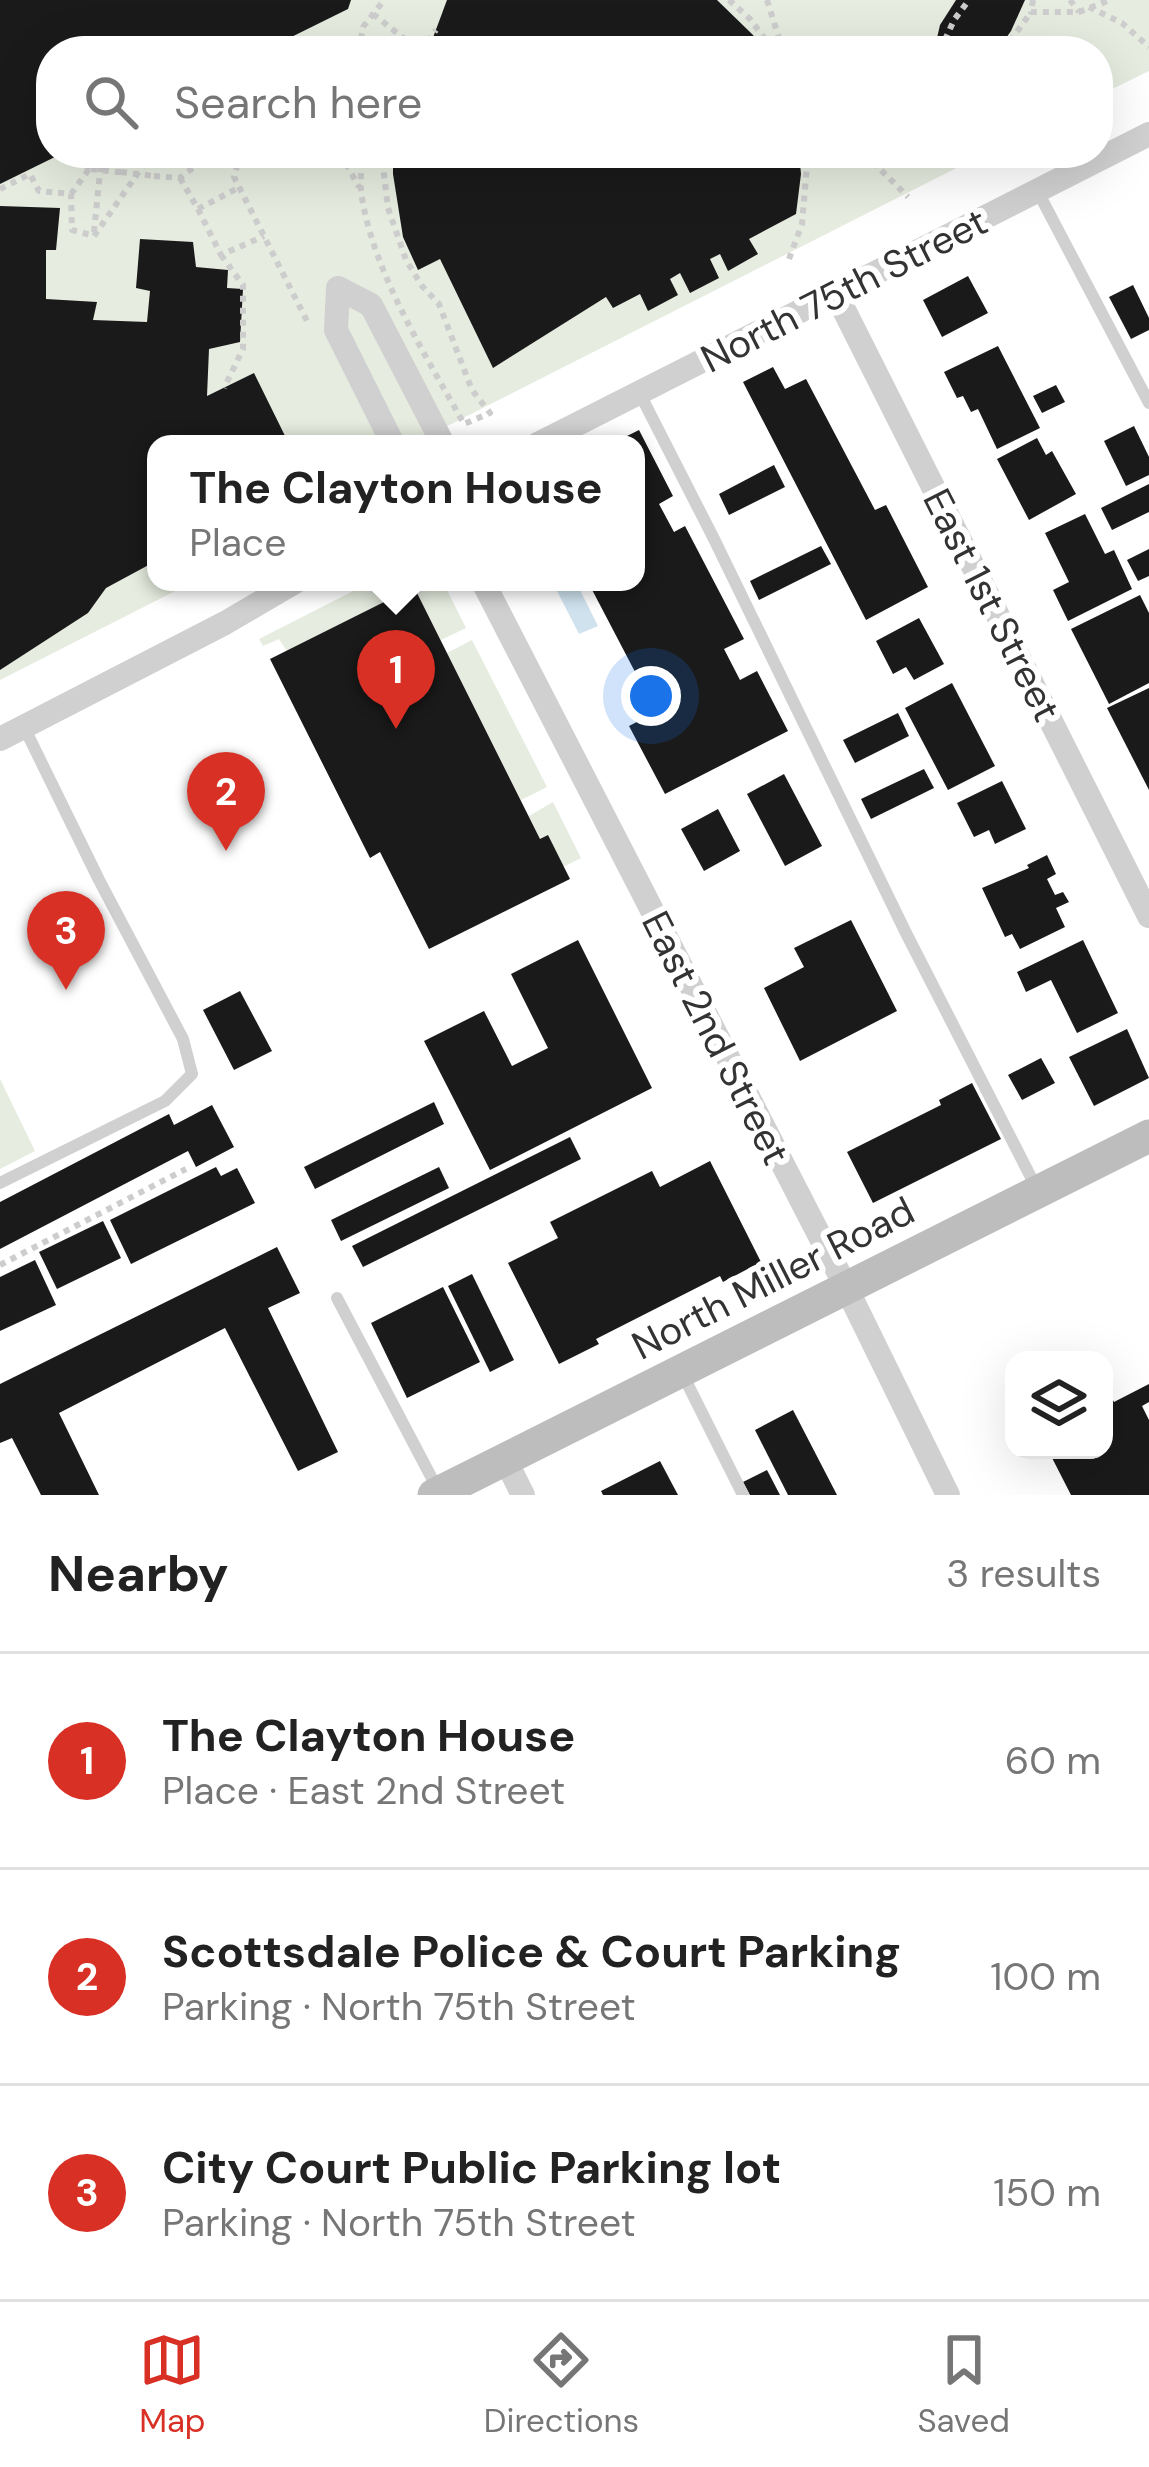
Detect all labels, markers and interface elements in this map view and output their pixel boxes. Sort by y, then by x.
search box [36,36,1113,168]
icon: search [78,69,144,135]
text: Search here [174,73,422,132]
street label: North 75th Street [692,196,996,384]
popup [147,435,645,591]
text: The Clayton House [189,458,603,517]
street label: East 1st Street [911,480,1073,730]
text: Place [189,517,286,568]
pin: 1 [357,630,435,729]
your location [621,666,681,726]
pin: 2 [187,752,265,851]
pin: 3 [27,891,105,990]
street label: East 2nd Street [630,903,802,1173]
street label: North Miller Road [623,1185,923,1371]
map controls [1005,1351,1113,1459]
button: layers [1005,1351,1113,1459]
text: Nearby [48,1540,229,1607]
text: 3 results [946,1548,1101,1599]
text: The Clayton House [162,1706,575,1765]
text: 1 [80,1735,94,1786]
text: 60 m [1005,1735,1101,1786]
text: Place · East 2nd Street [162,1765,565,1816]
text: Scottsdale Police & Court Parking [162,1922,901,1981]
text: 2 [76,1951,98,2002]
text: 100 m [990,1951,1101,2002]
text: Parking · North 75th Street [162,1981,636,2032]
text: City Court Public Parking lot [162,2138,781,2197]
text: 3 [75,2167,99,2218]
text: 150 m [993,2167,1101,2218]
text: Parking · North 75th Street [162,2197,636,2248]
tab: Map [139,2327,206,2442]
tab: Directions [484,2327,639,2442]
tab: Saved [917,2327,1010,2442]

